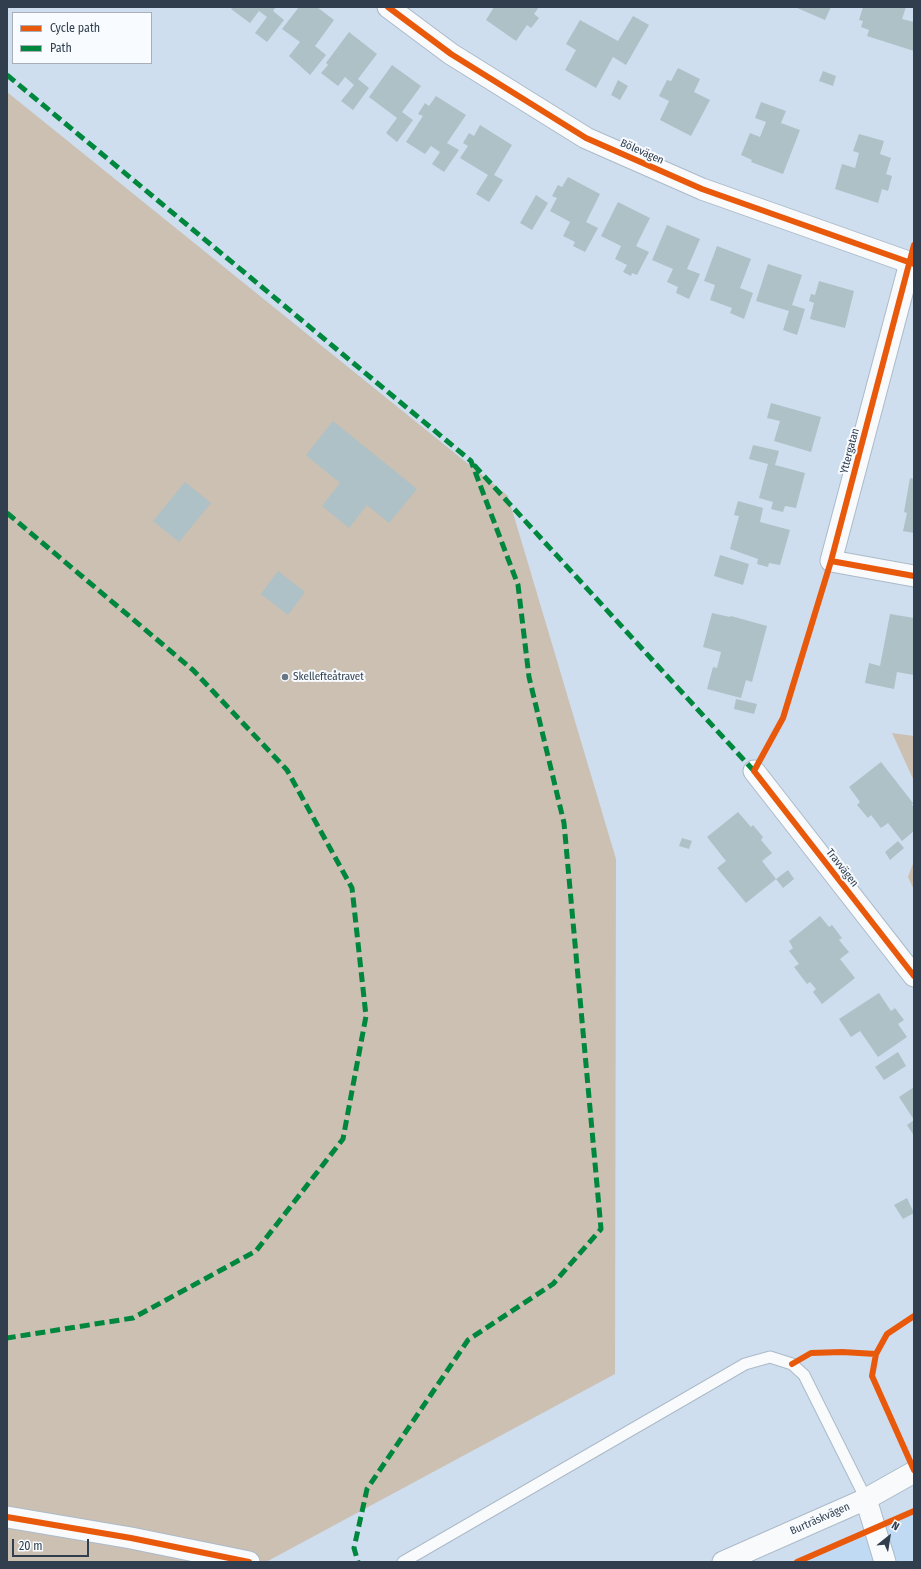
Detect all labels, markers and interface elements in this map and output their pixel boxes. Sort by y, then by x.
legend [12,12,152,64]
text: Cycle path [50,21,100,35]
text: Path [50,41,72,55]
street label: Bölevägen [618,137,666,167]
street label: Yttergatan [838,427,862,475]
place label: Skellefteåtravet [293,670,364,684]
marker: Skellefteåtravet [280,672,290,682]
street label: Travvägen [823,846,861,890]
street label: Burträskvägen [788,1500,852,1538]
north arrow [869,1517,909,1557]
text: N [889,1519,901,1533]
scale bar [14,1531,91,1557]
text: 20 m [19,1539,43,1553]

